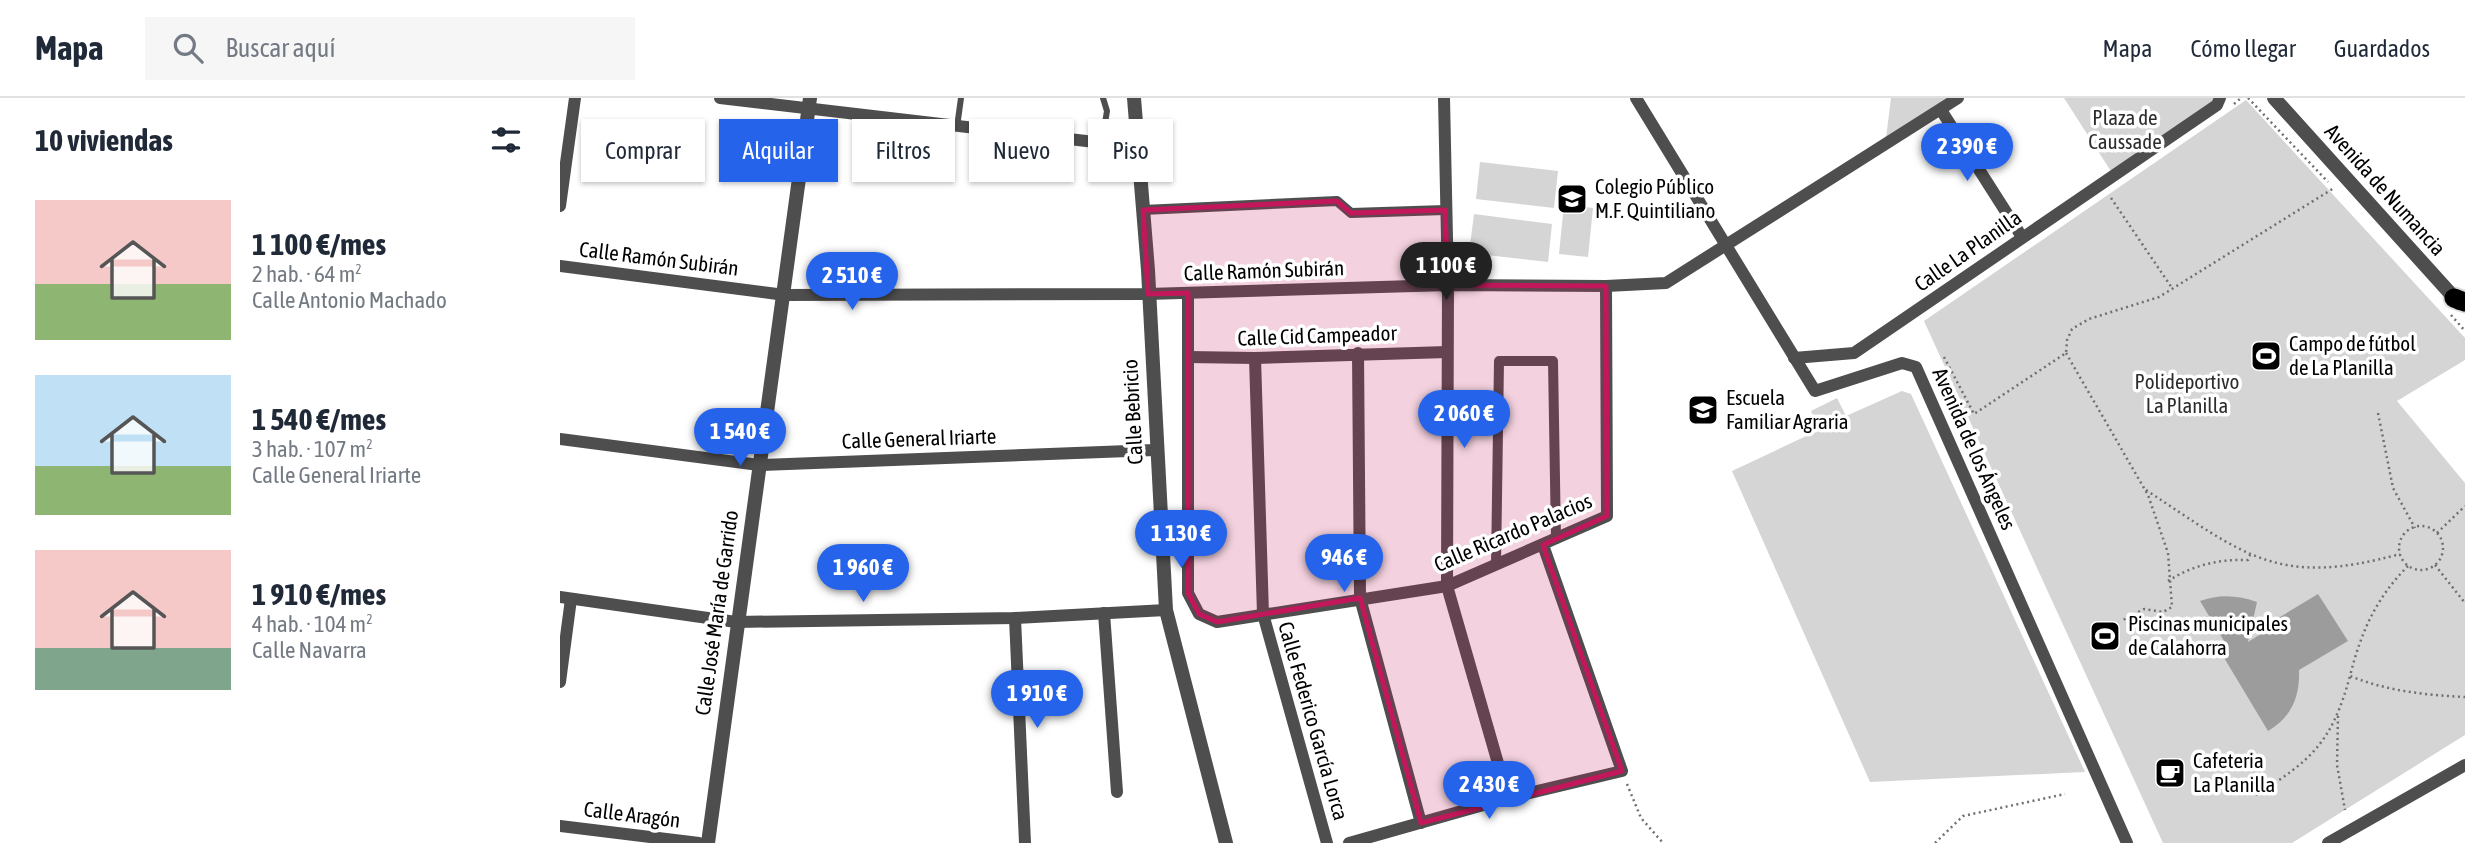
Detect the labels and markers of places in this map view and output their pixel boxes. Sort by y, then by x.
pin: 2 390 € [1902,123,2032,183]
place label: Colegio Público M.F. Quintiliano [1595,174,1715,222]
school or university icon: Colegio Público M.F. Quintiliano [1555,182,1589,216]
pin: 1 100 € [1381,242,1511,302]
pin: 2 510 € [787,252,917,312]
place label: Campo de fútbol de La Planilla [2289,331,2416,379]
sports icon: Campo de fútbol de La Planilla [2249,339,2283,373]
place label: Escuela Familiar Agraria [1726,385,1849,433]
pin: 2 060 € [1399,390,1529,450]
school or university icon: Escuela Familiar Agraria [1686,393,1720,427]
pin: 1 540 € [675,408,805,468]
pin: 1 130 € [1116,510,1246,570]
pin: 946 € [1295,534,1393,594]
pin: 1 960 € [798,545,928,604]
place label: Piscinas municipales de Calahorra [2128,611,2288,659]
sports icon: Piscinas municipales de Calahorra [2088,619,2122,653]
pin: 1 910 € [972,670,1102,730]
place label: Cafeteria La Planilla [2193,748,2275,796]
cafe icon: Cafeteria La Planilla [2153,756,2187,790]
pin: 2 430 € [1424,762,1554,821]

